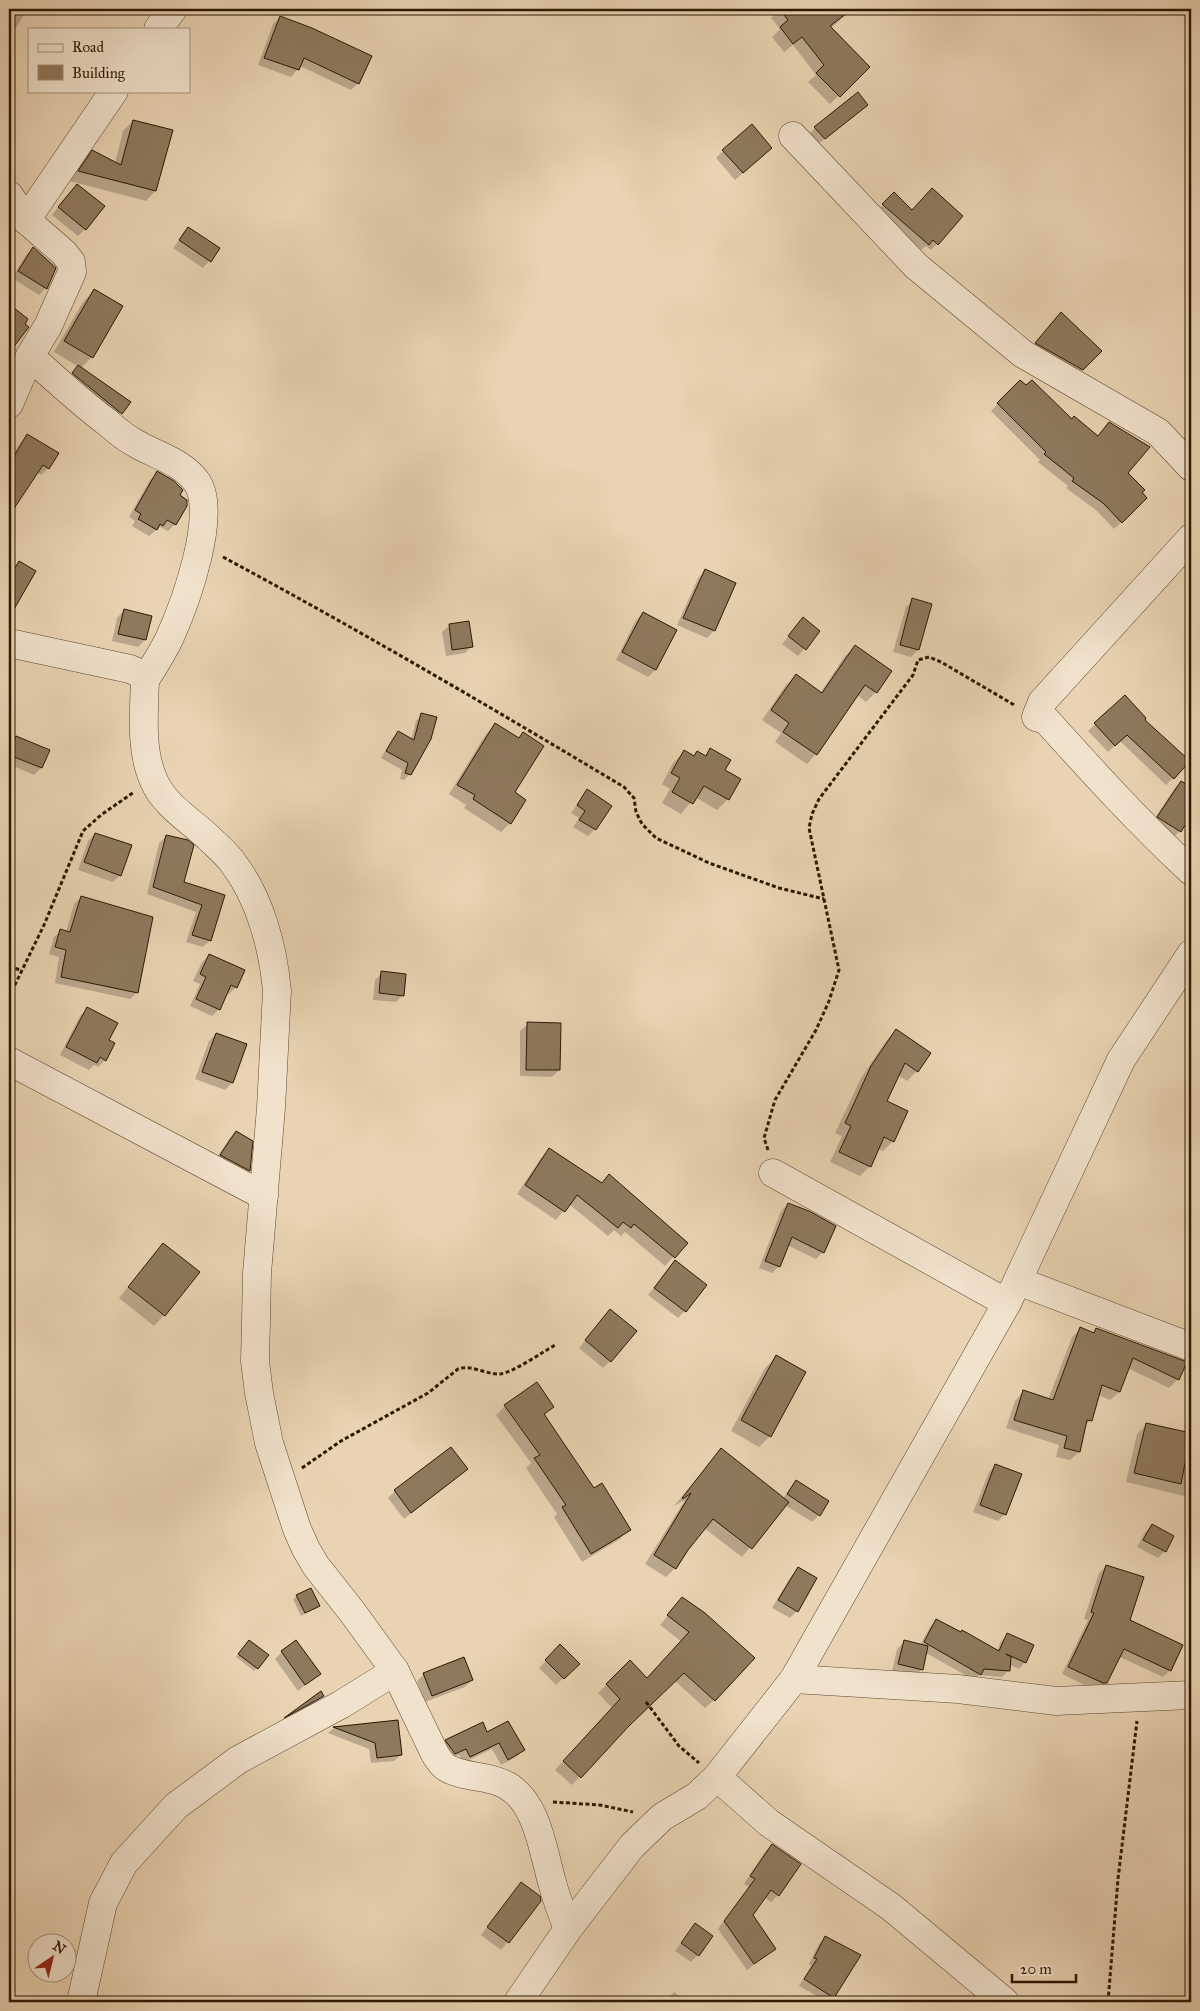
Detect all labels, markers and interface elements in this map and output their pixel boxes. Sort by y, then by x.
legend [28,28,190,92]
text: Road [72,38,104,56]
text: Building [72,64,126,82]
north arrow [28,1934,78,1984]
text: N [49,1937,69,1958]
scale bar [1012,1951,1076,1983]
text: 20 m [1020,1960,1052,1978]

